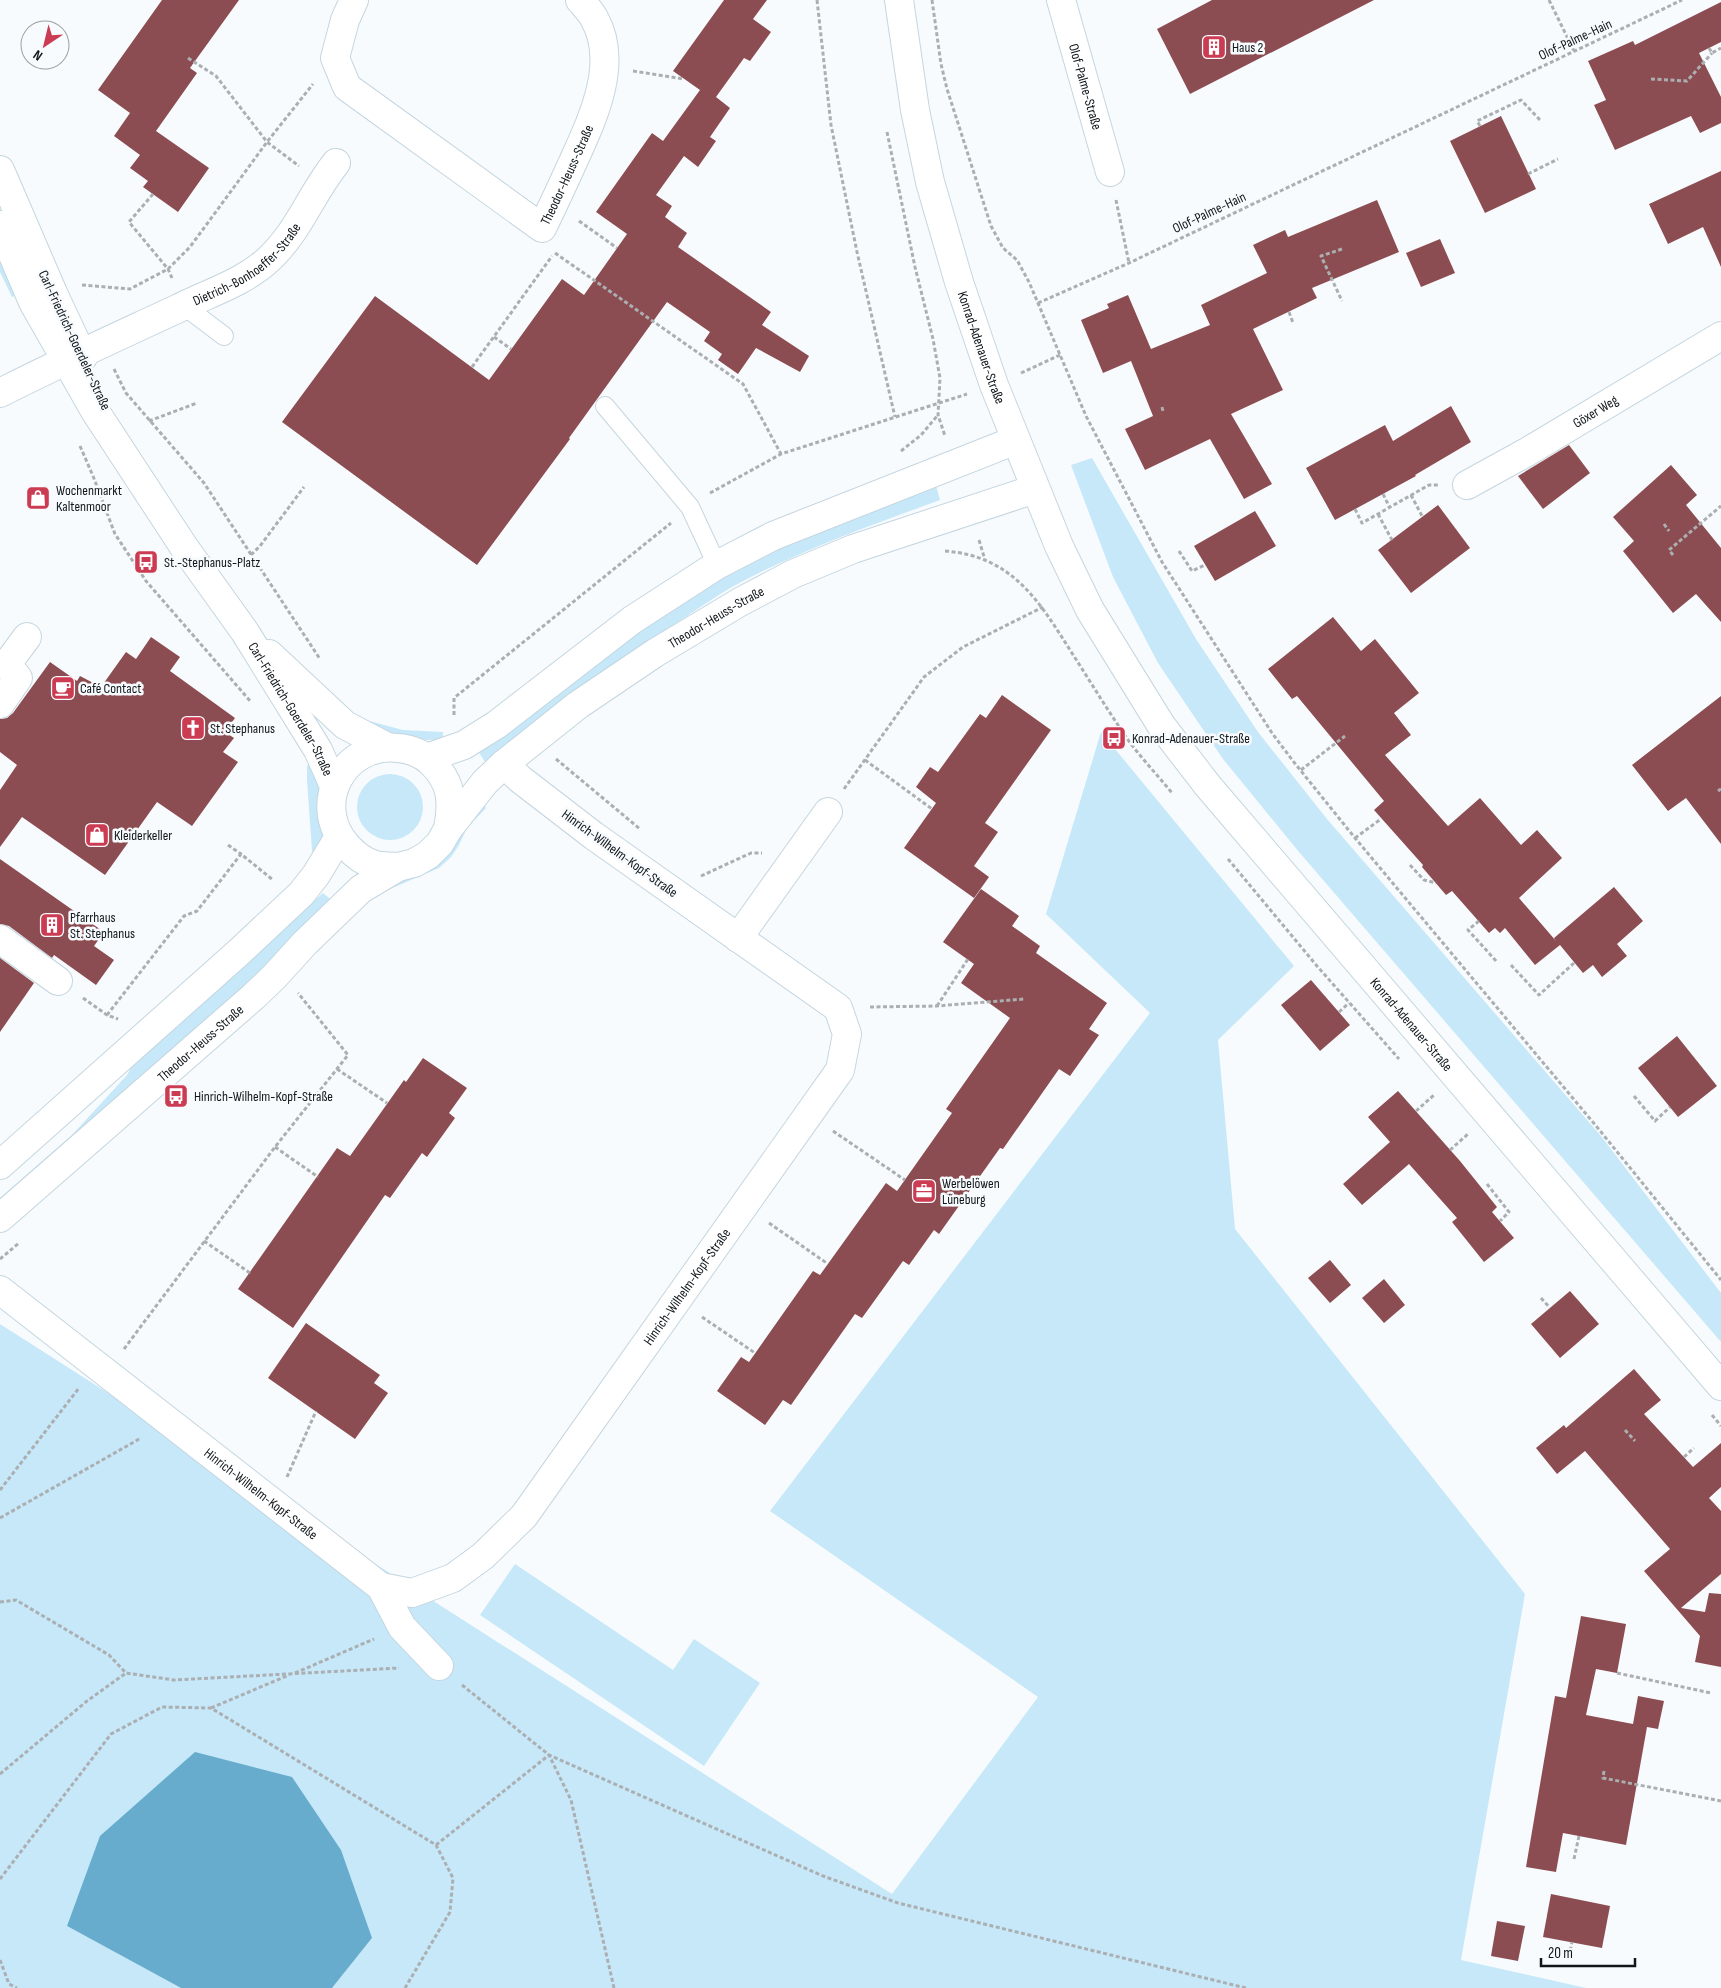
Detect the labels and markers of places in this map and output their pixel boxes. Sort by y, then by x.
building icon: Haus 2 [1201,34,1227,60]
place label: Haus 2 [1232,39,1264,56]
place label: Wochenmarkt Kaltenmoor [56,482,122,515]
shop icon: Wochenmarkt Kaltenmoor [25,485,51,511]
bus stop icon: St.-Stephanus-Platz [133,549,159,575]
place label: St.-Stephanus-Platz [164,554,260,571]
cafe icon: Café Contact [50,675,76,701]
place label: Café Contact [80,680,141,697]
church icon: St. Stephanus [180,715,206,741]
place label: St. Stephanus [210,720,275,737]
bus stop icon: Konrad-Adenauer-Straße [1101,725,1127,751]
place label: Konrad-Adenauer-Straße [1132,730,1250,747]
shop icon: Kleiderkeller [84,822,110,848]
place label: Kleiderkeller [114,827,172,844]
place label: Pfarrhaus St. Stephanus [70,909,135,942]
building icon: Pfarrhaus St. Stephanus [39,912,65,938]
bus stop icon: Hinrich-Wilhelm-Kopf-Straße [163,1083,189,1109]
place label: Hinrich-Wilhelm-Kopf-Straße [194,1088,333,1105]
place label: Werbelöwen Lüneburg [942,1175,1000,1208]
office icon: Werbelöwen Lüneburg [911,1178,937,1204]

